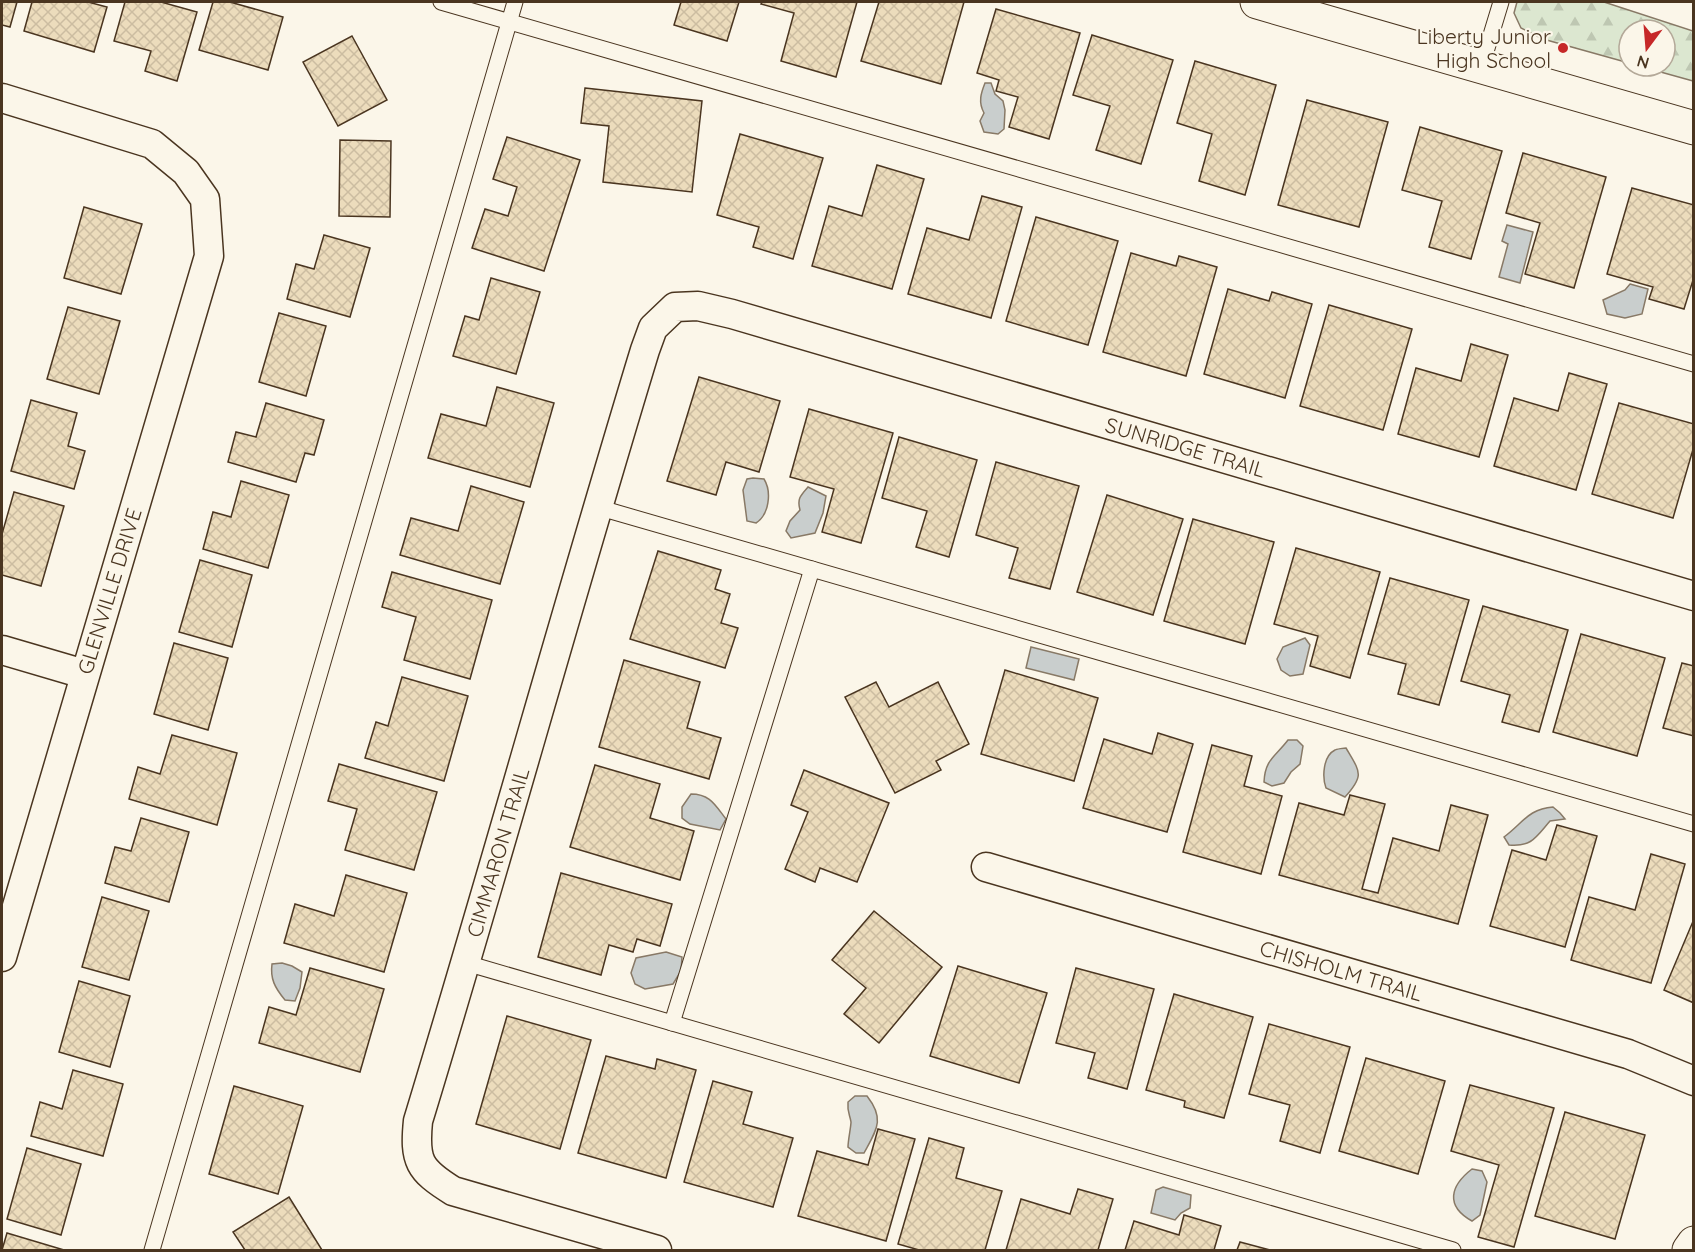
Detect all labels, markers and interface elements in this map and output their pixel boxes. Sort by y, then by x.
north arrow [1617,18,1677,78]
place label: Liberty Junior High School [1417,23,1551,73]
marker: Liberty Junior High School [1556,41,1570,55]
text: N [1634,51,1651,74]
street label: SUNRIDGE TRAIL [1102,411,1269,483]
street label: GLENVILLE DRIVE [71,505,147,677]
street label: CIMMARON TRAIL [461,765,534,940]
street label: CHISHOLM TRAIL [1257,934,1426,1006]

